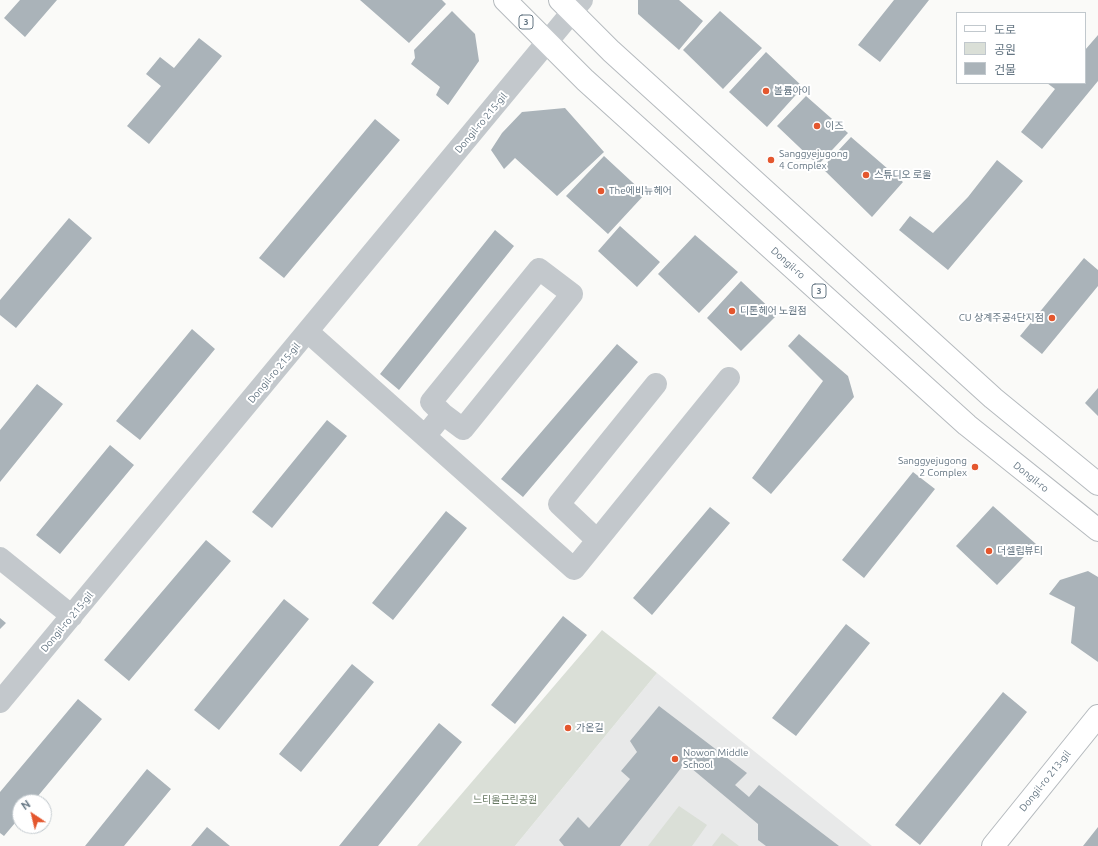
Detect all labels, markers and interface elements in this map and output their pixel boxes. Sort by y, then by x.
legend [956,12,1086,84]
road number: 3 [519,15,533,29]
text: 도로 [994,23,1016,36]
text: 공원 [994,43,1016,56]
text: 건물 [994,63,1016,76]
place label: 볼륨아이 [774,85,811,97]
marker: 볼륨아이 [761,86,771,96]
street label: Dongil-ro 215-gil [452,90,510,156]
place label: 이즈 [825,120,843,132]
marker: 이즈 [812,121,822,131]
place label: Sanggyejugong 4 Complex [779,148,848,172]
marker: Sanggyejugong 4 Complex [766,155,776,165]
place label: 스튜디오 로울 [874,169,931,181]
marker: 스튜디오 로울 [861,170,871,180]
place label: The에비뉴헤어 [609,185,672,197]
marker: The에비뉴헤어 [596,186,606,196]
street label: Dongil-ro [768,245,808,281]
road number: 3 [812,284,826,298]
place label: 디톤헤어 노원점 [740,305,807,317]
marker: 디톤헤어 노원점 [727,306,737,316]
place label: CU 상계주공4단지점 [959,312,1044,324]
marker: CU 상계주공4단지점 [1047,313,1057,323]
street label: Dongil-ro 215-gil [245,340,303,406]
place label: Sanggyejugong 2 Complex [898,455,967,478]
street label: Dongil-ro [1011,459,1051,495]
marker: Sanggyejugong 2 Complex [970,462,980,472]
place label: 더셀럽뷰티 [997,545,1043,557]
marker: 더셀럽뷰티 [984,546,994,556]
street label: Dongil-ro 215-gil [38,589,96,655]
place label: 가온길 [576,722,604,734]
marker: 가온길 [563,723,573,733]
place label: Nowon Middle School [683,747,749,770]
street label: Dongil-ro 213-gil [1017,748,1073,814]
marker: Nowon Middle School [670,754,680,764]
north arrow [12,794,52,834]
park label: 느티울근린공원 [473,794,537,806]
text: N [19,798,32,812]

